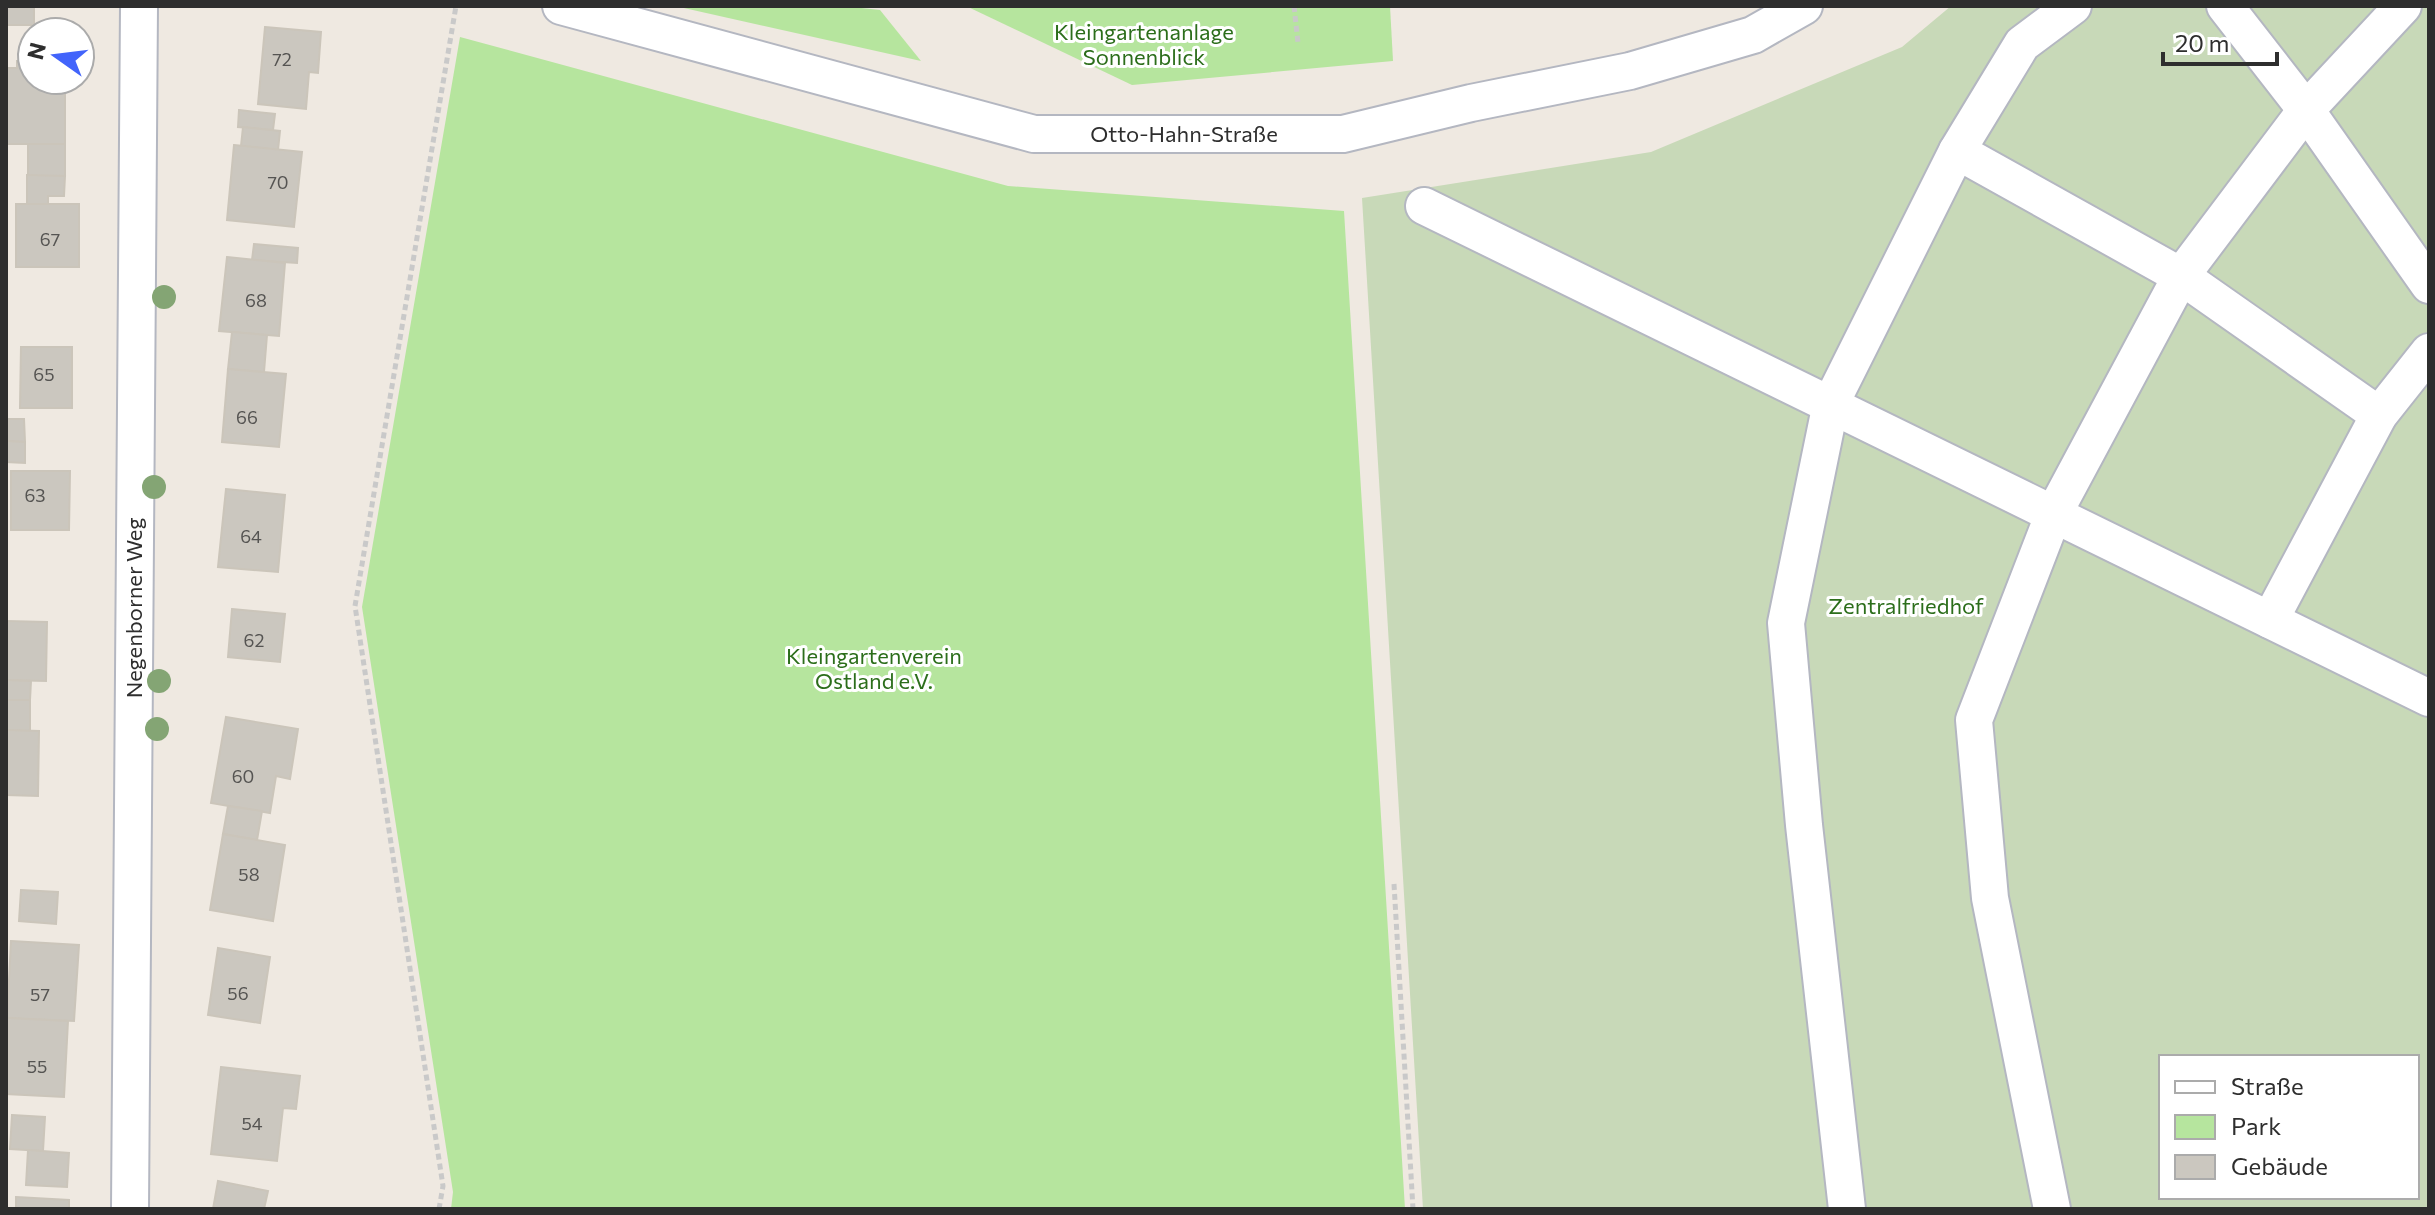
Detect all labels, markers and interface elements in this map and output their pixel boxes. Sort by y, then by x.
north arrow [16,16,96,96]
scale bar [2163,16,2277,66]
park label: Kleingartenanlage Sonnenblick [1054,18,1234,70]
text: 20 m [2175,28,2229,57]
text: N [21,40,51,62]
house number: 72 [272,48,292,70]
street label: Otto-Hahn-Straße [1090,120,1278,147]
house number: 70 [267,171,289,193]
house number: 67 [40,228,60,250]
house number: 68 [245,289,267,311]
house number: 65 [33,363,55,385]
house number: 66 [236,406,258,428]
house number: 63 [24,484,46,506]
street label: Negenborner Weg [120,518,147,698]
house number: 64 [240,525,262,547]
park label: Zentralfriedhof [1828,592,1984,619]
house number: 62 [244,629,264,651]
park label: Kleingartenverein Ostland e.V. [786,642,962,694]
house number: 60 [232,765,254,787]
house number: 58 [238,863,260,885]
house number: 56 [227,982,249,1004]
house number: 57 [30,983,50,1005]
house number: 55 [27,1055,47,1077]
legend [2159,1055,2419,1199]
text: Straße [2231,1071,2304,1100]
text: Park [2231,1111,2281,1140]
house number: 54 [241,1112,263,1134]
text: Gebäude [2231,1151,2328,1180]

